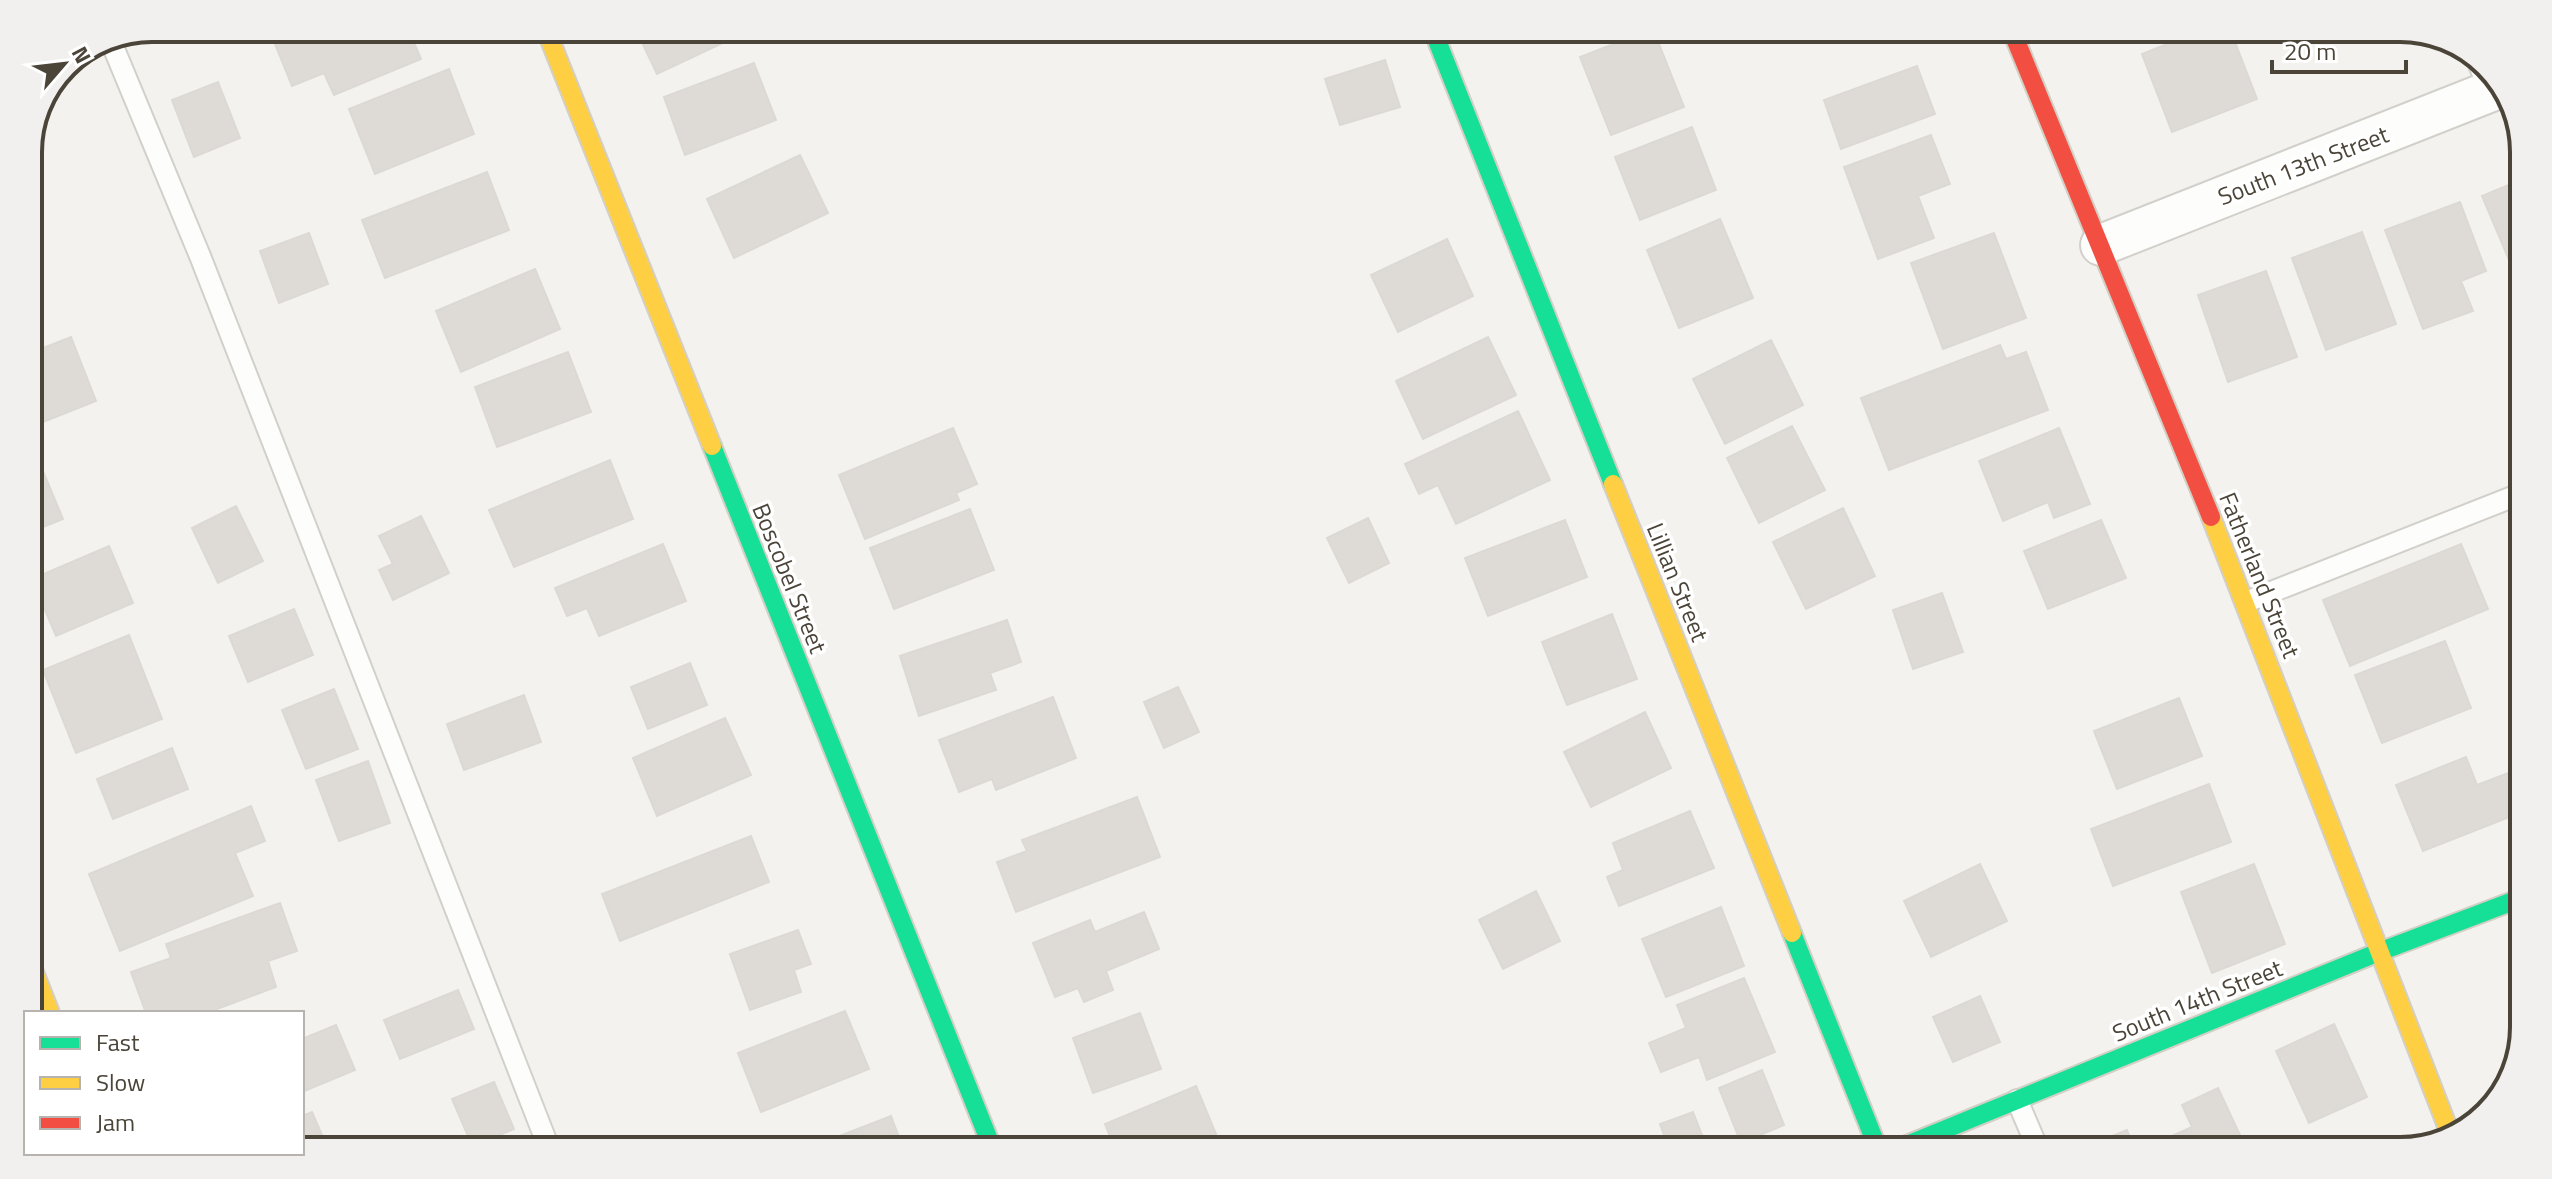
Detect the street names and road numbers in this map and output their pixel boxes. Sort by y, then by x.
street label: South 13th Street [2212,116,2394,214]
street label: Fatherland Street [2210,487,2310,664]
street label: Boscobel Street [744,498,837,659]
street label: Lillian Street [1638,517,1718,647]
street label: South 14th Street [2107,949,2288,1050]

